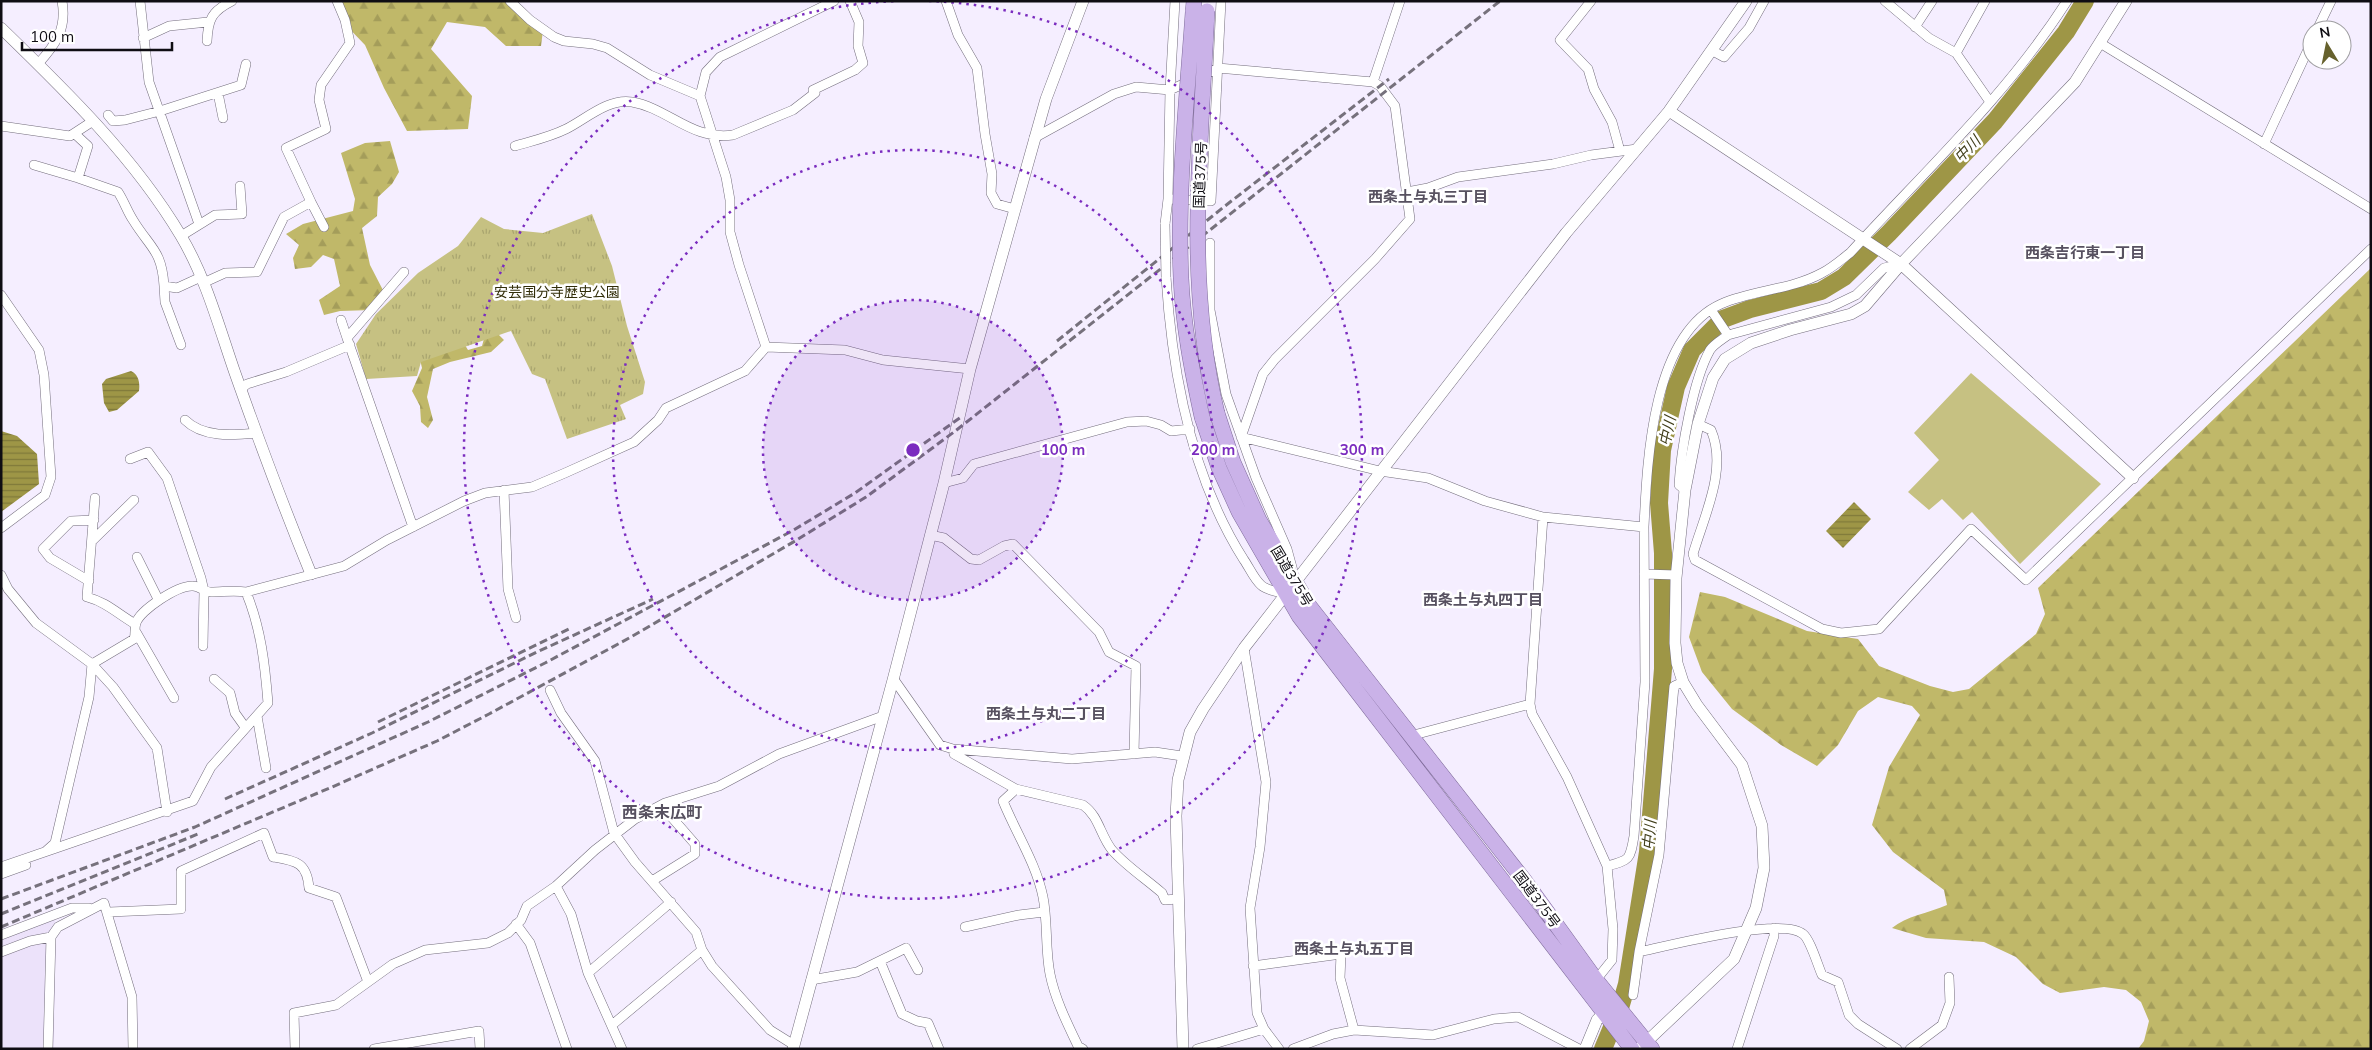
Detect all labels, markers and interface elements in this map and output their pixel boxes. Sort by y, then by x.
scale bar [22,20,172,52]
north arrow [2302,20,2352,70]
text: N [2318,22,2332,42]
text: 100 m [30,27,74,46]
water label: 中川 [1950,130,1986,166]
street label: 国道375号 [1190,141,1210,209]
district label: 西条土与丸三丁目 [1368,187,1488,206]
district label: 西条吉行東一丁目 [2025,243,2145,262]
park label: 安芸国分寺歴史公園 [494,283,620,301]
water label: 中川 [1655,412,1680,448]
text: 100 m [1041,440,1085,459]
text: 200 m [1191,440,1235,459]
text: 300 m [1340,440,1384,459]
centre of rings [904,441,922,459]
street label: 国道375号 [1267,543,1317,609]
district label: 西条土与丸四丁目 [1423,590,1543,609]
district label: 西条土与丸二丁目 [986,704,1106,723]
district label: 西条末広町 [622,802,702,822]
water label: 中川 [1638,817,1660,851]
street label: 国道375号 [1510,867,1564,931]
district label: 西条土与丸五丁目 [1294,939,1414,958]

